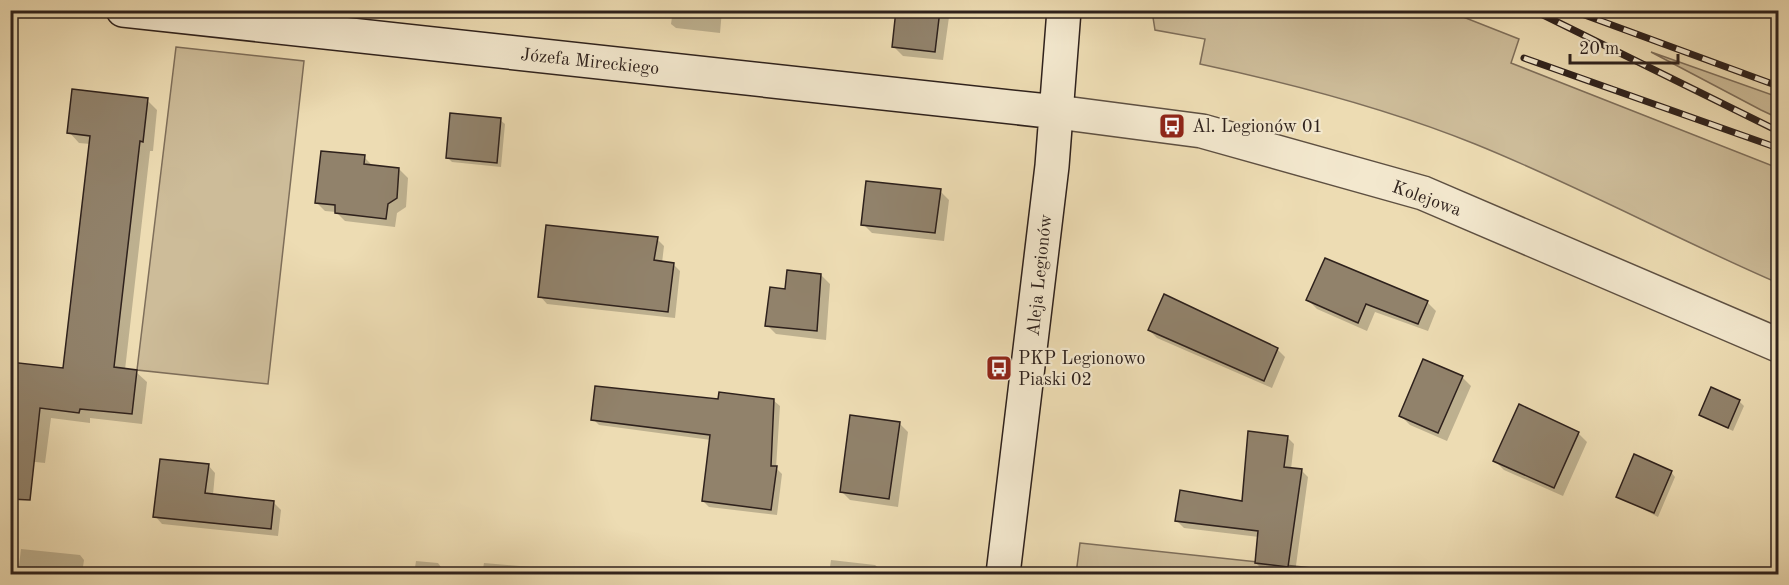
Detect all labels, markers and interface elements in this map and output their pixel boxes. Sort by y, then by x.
scale bar [1570,27,1678,65]
text: 20 m [1579,40,1619,58]
street label: Józefa Mireckiego [520,46,660,78]
bus stop icon: Al. Legionów 01 [1157,111,1187,141]
place label: Al. Legionów 01 [1192,118,1323,136]
street label: Kolejowa [1390,178,1464,220]
street label: Aleja Legionów [1025,213,1055,337]
place label: PKP Legionowo Piaski 02 [1018,350,1145,389]
bus stop icon: PKP Legionowo Piaski 02 [984,353,1014,383]

